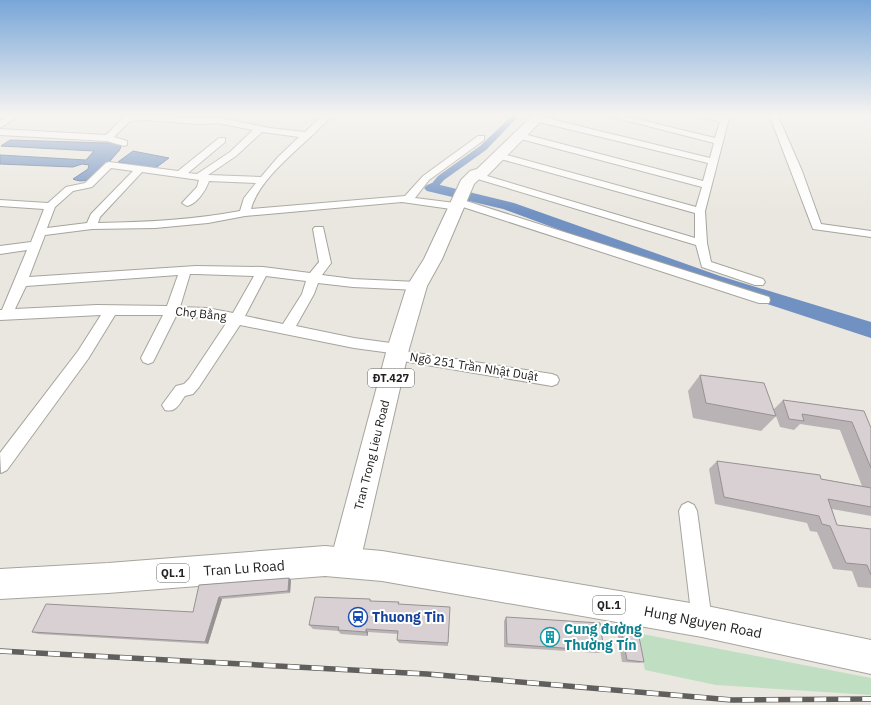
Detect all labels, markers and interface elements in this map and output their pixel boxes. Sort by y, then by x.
street label: Chợ Bằng [175,303,228,324]
street label: Ngõ 251 Trần Nhật Duật [409,349,539,384]
road number: ĐT.427 [368,369,414,387]
street label: Tran Trong Lieu Road [351,398,392,511]
street label: Tran Lu Road [203,556,285,580]
road number: QL.1 [157,564,189,582]
road number: QL.1 [593,596,625,614]
street label: Hung Nguyen Road [643,602,763,642]
station icon: Thuong Tin [347,606,369,628]
place label: Thuong Tin [372,608,445,626]
place label: Cung đường Thường Tín [564,620,642,654]
building icon: Cung đường Thường Tín [539,626,561,648]

